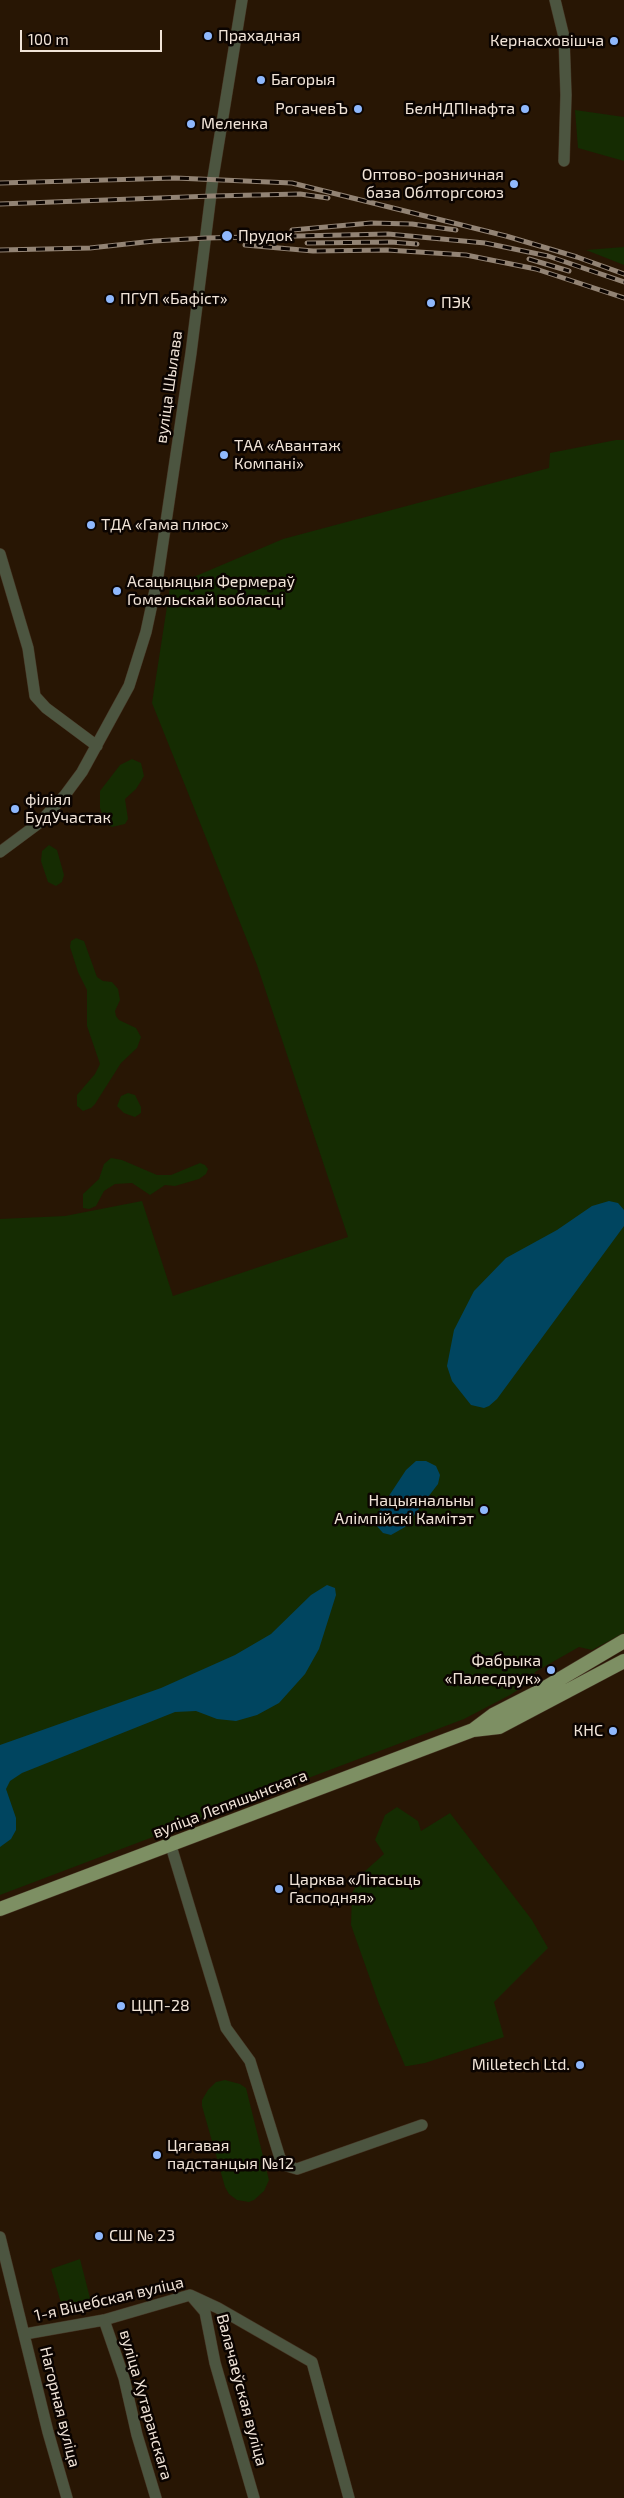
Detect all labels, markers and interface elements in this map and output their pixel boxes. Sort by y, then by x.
scale bar [22,20,165,52]
place label: Прахадная [218,26,300,46]
text: 100 m [28,30,69,48]
marker: Прахадная [202,30,214,42]
place label: Кернасховішча [490,31,604,51]
marker: Кернасховішча [608,35,620,47]
place label: Багорыя [271,70,335,90]
marker: Багорыя [255,74,267,86]
place label: РогачевЪ [275,99,348,119]
place label: БелНДПІнафта [405,99,515,119]
marker: РогачевЪ [352,103,364,115]
marker: БелНДПІнафта [519,103,531,115]
place label: Меленка [201,114,268,134]
marker: Меленка [185,118,197,130]
place label: Оптово-розничная база Облторгсоюз [362,165,504,203]
marker: Оптово-розничная база Облторгсоюз [508,178,520,190]
place label: Прудок [238,226,293,246]
marker: Прудок [220,229,234,243]
place label: ПГУП «Бафіст» [120,289,227,309]
marker: ПГУП «Бафіст» [104,293,116,305]
place label: ПЭК [441,293,471,313]
marker: ПЭК [425,297,437,309]
street label: вуліца Шылава [152,329,186,445]
place label: ТАА «Авантаж Компані» [234,436,341,474]
marker: ТАА «Авантаж Компані» [218,449,230,461]
place label: ТДА «Гама плюс» [101,515,229,535]
marker: ТДА «Гама плюс» [85,519,97,531]
place label: Асацыяцыя Фермераў Гомельскай вобласці [127,572,295,610]
marker: Асацыяцыя Фермераў Гомельскай вобласці [111,585,123,597]
place label: філіял БудУчастак [25,790,111,828]
marker: філіял БудУчастак [9,803,21,815]
place label: Нацыянальны Алімпійскі Камітэт [334,1491,474,1529]
marker: Нацыянальны Алімпійскі Камітэт [478,1504,490,1516]
place label: Фабрыка «Палесдрук» [445,1651,541,1689]
marker: Фабрыка «Палесдрук» [545,1664,557,1676]
place label: КНС [574,1721,603,1741]
marker: КНС [607,1725,619,1737]
street label: вуліца Лепяшынскага [150,1766,310,1842]
place label: Царква «Літасьць Гасподняя» [289,1870,421,1908]
marker: Царква «Літасьць Гасподняя» [273,1883,285,1895]
place label: ЦЦП-28 [131,1996,190,2016]
marker: ЦЦП-28 [115,2000,127,2012]
place label: Milletech Ltd. [472,2055,570,2075]
marker: Milletech Ltd. [574,2059,586,2071]
place label: Цягавая падстанцыя №12 [167,2136,294,2174]
marker: Цягавая падстанцыя №12 [151,2149,163,2161]
place label: СШ № 23 [109,2226,175,2246]
marker: СШ № 23 [93,2230,105,2242]
street label: 1-я Віцебская вуліца [32,2272,186,2326]
street label: Валачаеўская вуліца [212,2312,272,2468]
street label: вуліца Хутаранскага [115,2328,177,2482]
street label: Нагорная вуліца [36,2345,84,2469]

